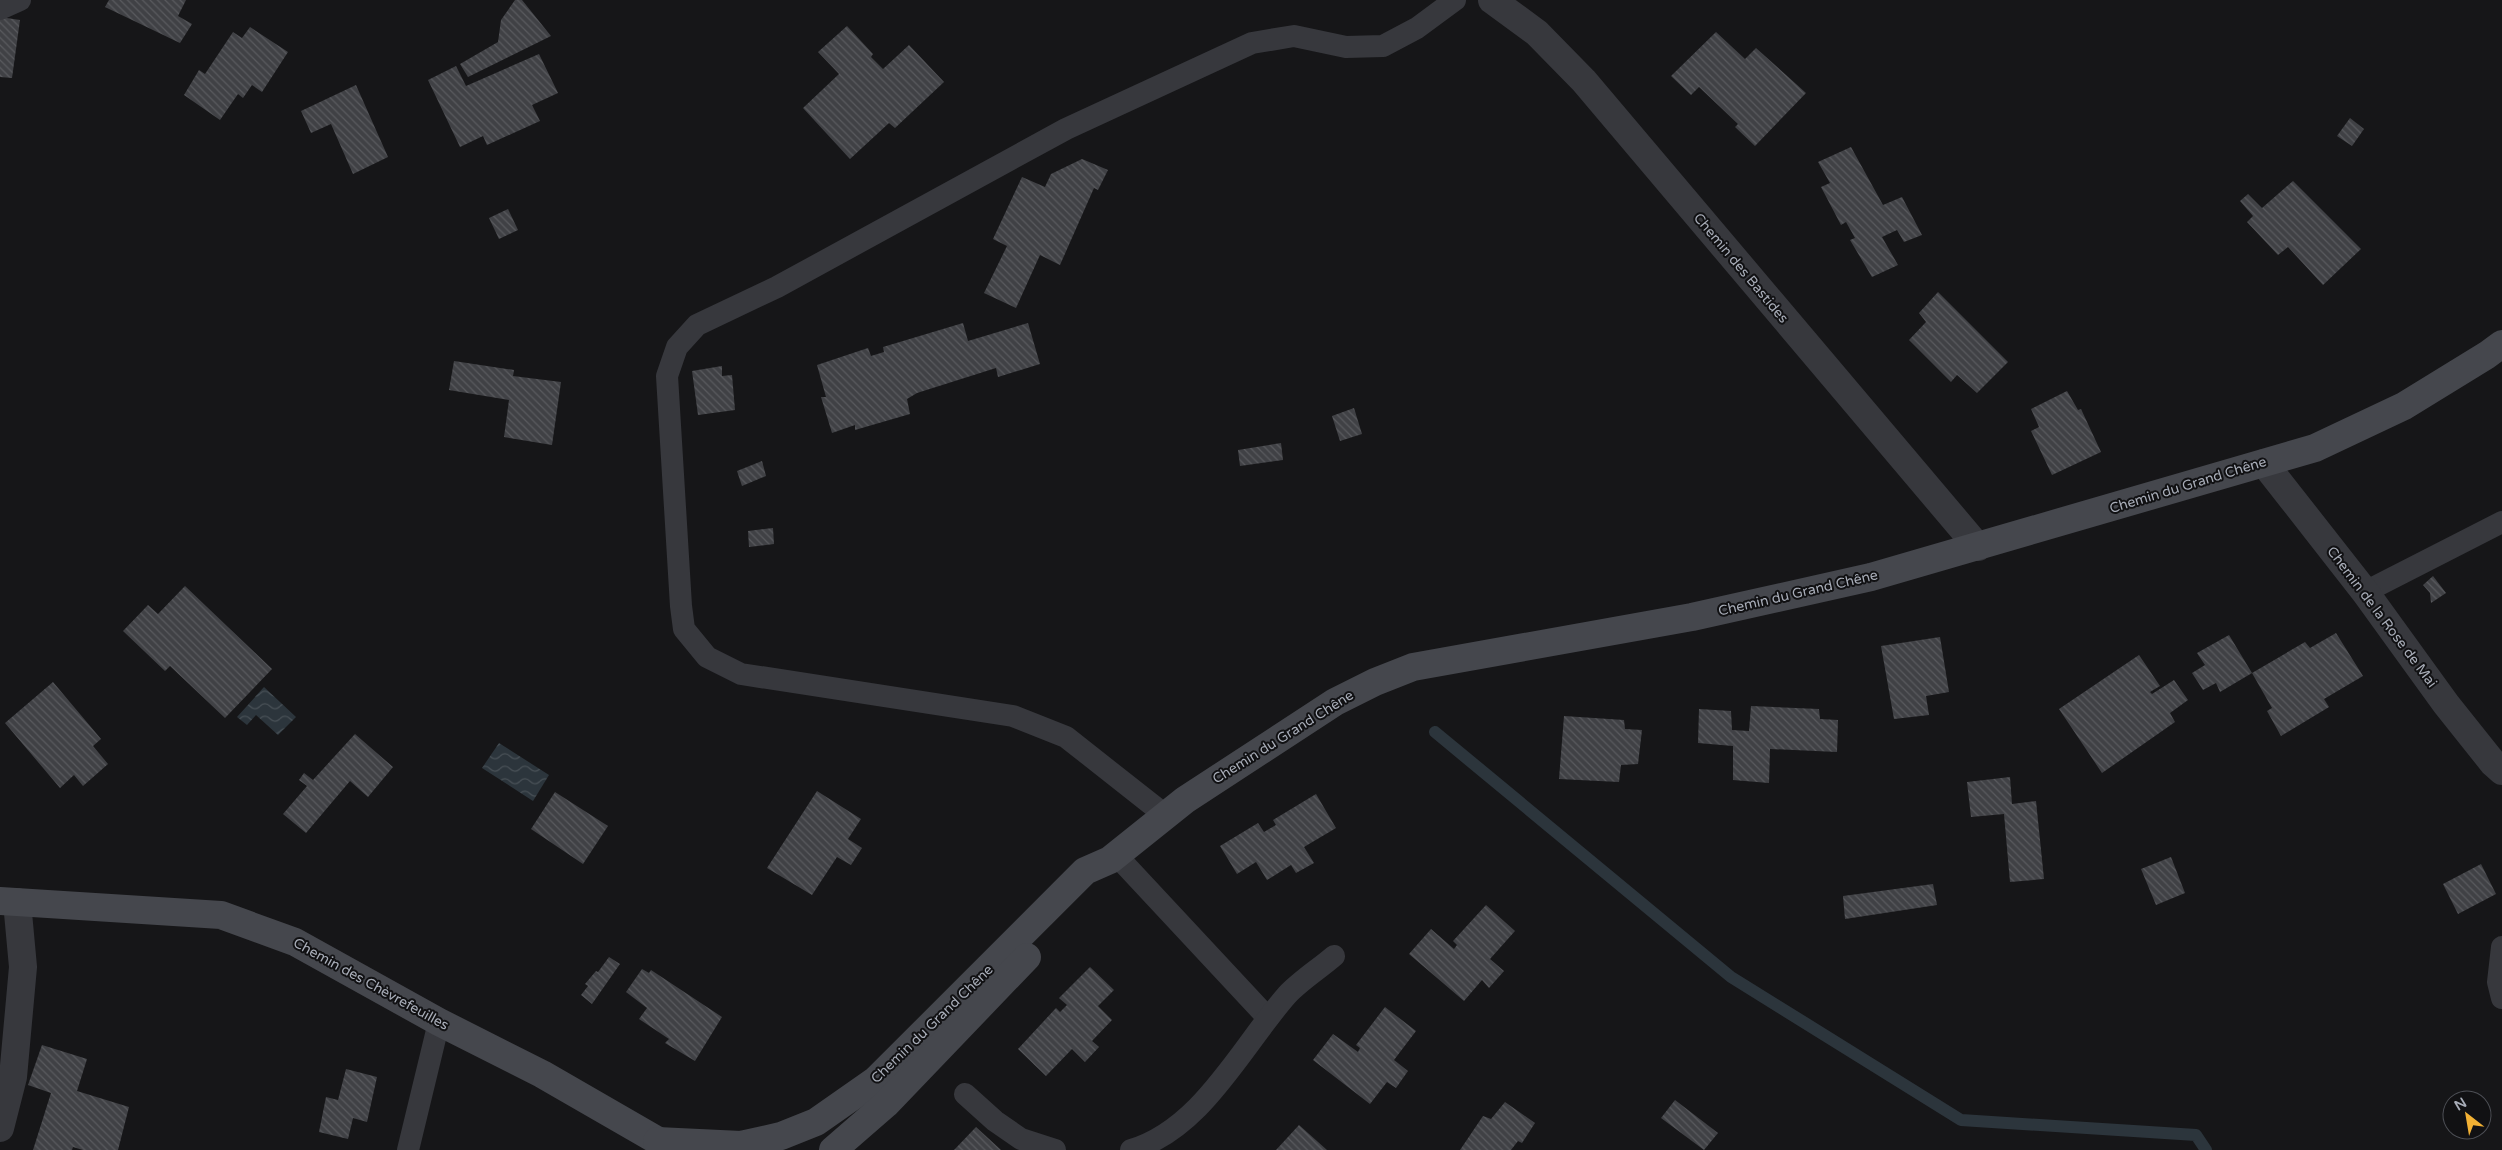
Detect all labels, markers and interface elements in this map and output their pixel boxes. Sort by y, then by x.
street label: Chemin des Bastides [1690,210,1792,327]
street label: Chemin du Grand Chêne [2108,453,2269,517]
street label: Chemin de la Rose de Mai [2323,543,2441,691]
street label: Chemin du Grand Chêne [1717,566,1879,620]
street label: Chemin du Grand Chêne [1209,687,1357,787]
street label: Chemin des Chèvrefeuilles [290,934,452,1034]
street label: Chemin du Grand Chêne [867,961,997,1087]
north arrow [2442,1090,2492,1140]
text: N [2451,1094,2470,1114]

